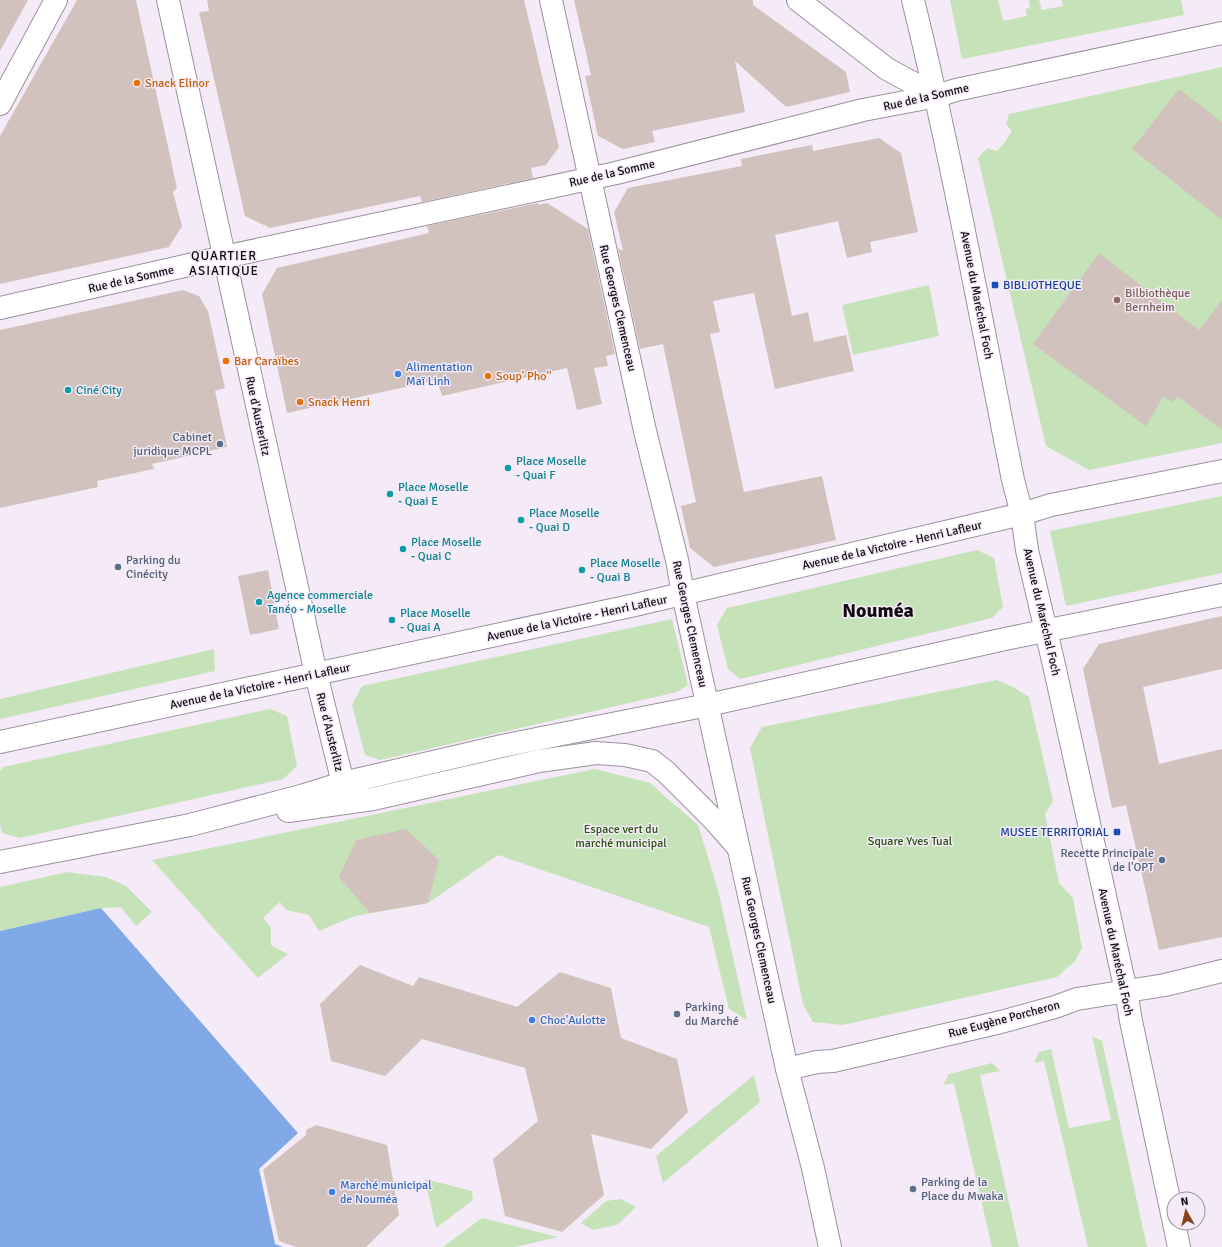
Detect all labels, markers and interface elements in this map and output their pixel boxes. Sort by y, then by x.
place label: Snack Elinor [145,76,210,91]
marker: Snack Elinor [132,78,142,88]
street label: Rue de la Somme [882,80,970,115]
street label: Rue de la Somme [568,156,656,191]
street label: Avenue du Maréchal Foch [957,230,996,361]
street label: Rue Georges Clemenceau [596,243,639,373]
district label: QUARTIER ASIATIQUE [189,248,259,279]
street label: Rue de la Somme [87,262,175,297]
place label: BIBLIOTHEQUE [1003,278,1082,293]
marker: BIBLIOTHEQUE [990,280,1000,290]
place label: Bilbiothèque Bernheim [1125,286,1190,315]
marker: Bilbiothèque Bernheim [1112,295,1122,305]
place label: Bar Caraïbes [234,354,299,369]
marker: Bar Caraïbes [221,356,231,366]
place label: Alimentation Maï Linh [406,360,473,389]
marker: Alimentation Maï Linh [393,369,403,379]
place label: Soup' Pho'' [496,369,551,384]
marker: Soup' Pho'' [483,371,493,381]
street label: Rue d'Austerlitz [242,375,273,457]
place label: Ciné City [76,383,122,398]
marker: Ciné City [63,385,73,395]
place label: Snack Henri [308,395,370,410]
marker: Snack Henri [295,397,305,407]
place label: Cabinet juridique MCPL [133,430,212,459]
marker: Cabinet juridique MCPL [215,439,225,449]
place label: Place Moselle - Quai F [516,454,587,483]
marker: Place Moselle - Quai F [503,463,513,473]
place label: Place Moselle - Quai E [398,480,469,509]
marker: Place Moselle - Quai E [385,489,395,499]
place label: Place Moselle - Quai D [529,506,600,535]
marker: Place Moselle - Quai D [516,515,526,525]
street label: Avenue de la Victoire - Henri Lafleur [801,517,984,574]
place label: Place Moselle - Quai C [411,535,482,564]
marker: Place Moselle - Quai C [398,544,408,554]
street label: Avenue du Maréchal Foch [1020,547,1063,677]
place label: Parking du Cinécity [126,553,181,582]
place label: Place Moselle - Quai B [590,556,661,585]
street label: Rue Georges Clemenceau [669,559,710,689]
marker: Parking du Cinécity [113,562,123,572]
marker: Place Moselle - Quai B [577,565,587,575]
place label: Agence commerciale Tanéo - Moselle [267,588,373,617]
street label: Avenue de la Victoire - Henri Lafleur [485,592,669,645]
marker: Agence commerciale Tanéo - Moselle [254,597,264,607]
district label: Nouméa [842,598,914,623]
place label: Place Moselle - Quai A [400,606,471,635]
marker: Place Moselle - Quai A [387,615,397,625]
street label: Avenue de la Victoire - Henri Lafleur [168,660,352,713]
street label: Rue d'Austerlitz [312,691,347,773]
park label: Espace vert du marché municipal [575,822,667,851]
place label: MUSEE TERRITORIAL [1000,825,1109,840]
marker: MUSEE TERRITORIAL [1112,827,1122,837]
park label: Square Yves Tual [868,834,953,849]
place label: Recette Principale de l'OPT [1060,846,1154,875]
marker: Recette Principale de l'OPT [1157,855,1167,865]
street label: Rue Georges Clemenceau [738,875,779,1005]
street label: Avenue du Maréchal Foch [1095,887,1136,1017]
street label: Rue Eugène Porcheron [947,997,1062,1042]
place label: Parking du Marché [685,1000,739,1029]
marker: Parking du Marché [672,1009,682,1019]
place label: Choc'Aulotte [540,1013,606,1028]
marker: Choc'Aulotte [527,1015,537,1025]
place label: Parking de la Place du Mwaka [921,1175,1004,1204]
place label: Marché municipal de Nouméa [340,1178,432,1207]
marker: Parking de la Place du Mwaka [908,1184,918,1194]
marker: Marché municipal de Nouméa [327,1187,337,1197]
north arrow [1166,1191,1206,1231]
text: N [1180,1195,1189,1209]

